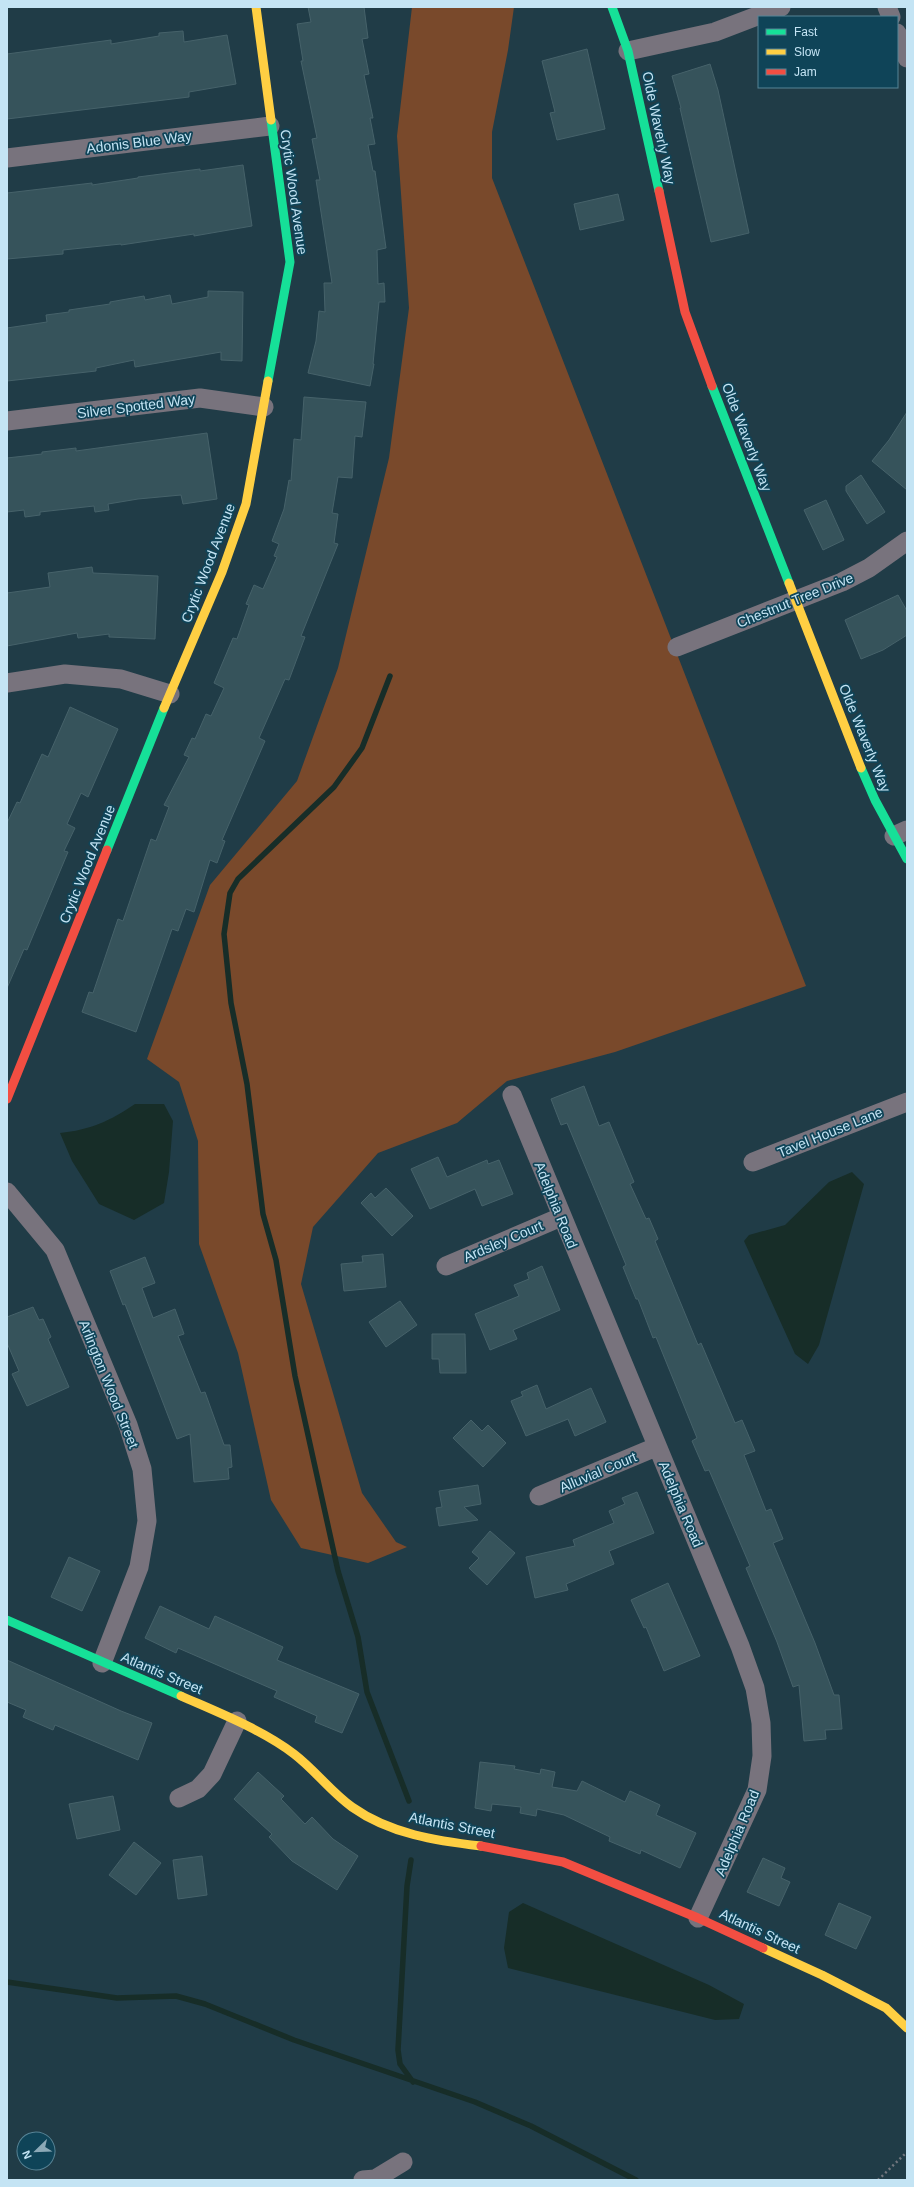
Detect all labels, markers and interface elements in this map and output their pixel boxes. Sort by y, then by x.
legend [758,16,898,88]
text: Fast [794,25,818,39]
text: Slow [794,45,820,59]
text: Jam [794,65,817,79]
street label: Olde Waverly Way [639,70,679,186]
street label: Adonis Blue Way [85,128,193,156]
street label: Crytic Wood Avenue [277,128,311,256]
street label: Olde Waverly Way [719,381,775,493]
street label: Silver Spotted Way [76,391,196,421]
street label: Crytic Wood Avenue [178,501,238,625]
street label: Chestnut Tree Drive [734,569,856,631]
street label: Olde Waverly Way [836,682,894,794]
street label: Crytic Wood Avenue [56,802,118,926]
street label: Tavel House Lane [775,1104,885,1160]
street label: Adelphia Road [531,1159,581,1251]
street label: Ardsley Court [461,1217,545,1265]
street label: Arlington Wood Street [76,1318,142,1450]
street label: Alluvial Court [557,1448,639,1495]
street label: Adelphia Road [656,1459,706,1549]
street label: Atlantis Street [119,1649,205,1697]
street label: Adelphia Road [712,1788,762,1878]
street label: Atlantis Street [408,1809,496,1841]
street label: Atlantis Street [717,1905,803,1957]
north arrow [16,2131,56,2171]
text: N [20,2149,34,2161]

